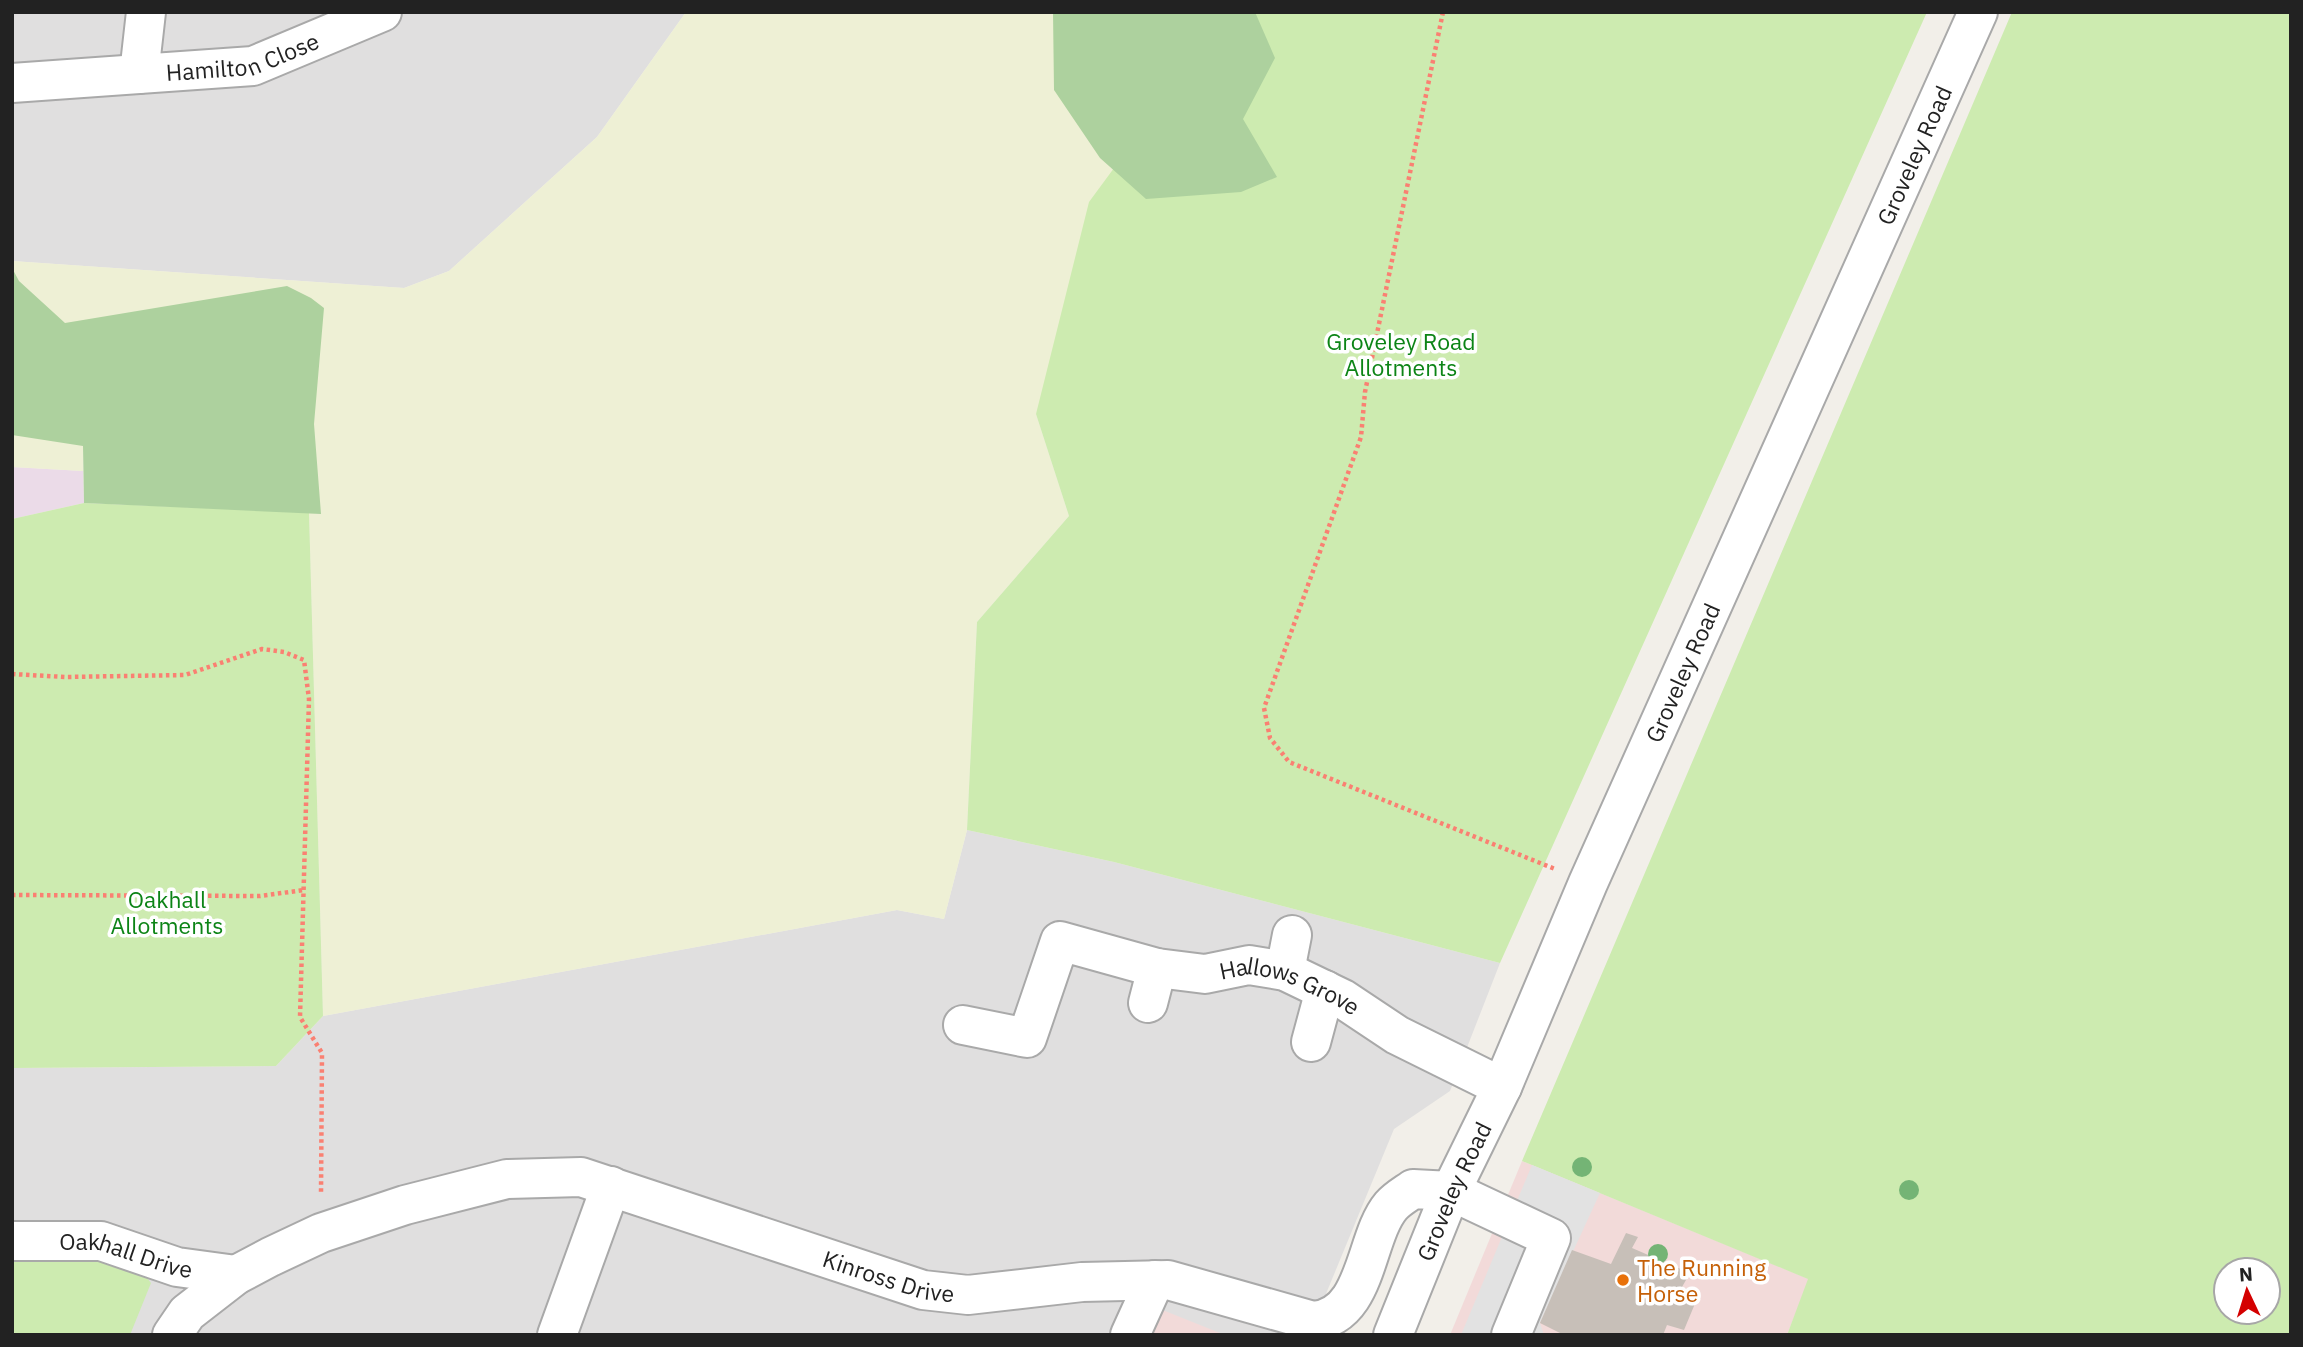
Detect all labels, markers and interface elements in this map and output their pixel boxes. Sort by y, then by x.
street label: Hamilton Close [165,25,323,87]
street label: Groveley Road [1870,81,1958,229]
park label: Groveley Road Allotments [1326,326,1476,382]
street label: Groveley Road [1638,598,1726,747]
park label: Oakhall Allotments [110,884,224,940]
street label: Hallows Grove [1216,950,1366,1021]
street label: Groveley Road [1409,1117,1498,1265]
street label: Oakhall Drive [59,1226,194,1284]
street label: Kinross Drive [819,1243,956,1308]
place label: The Running Horse [1637,1252,1766,1308]
north arrow [2212,1256,2282,1326]
text: N [2238,1262,2254,1286]
marker: The Running Horse [1615,1272,1631,1288]

